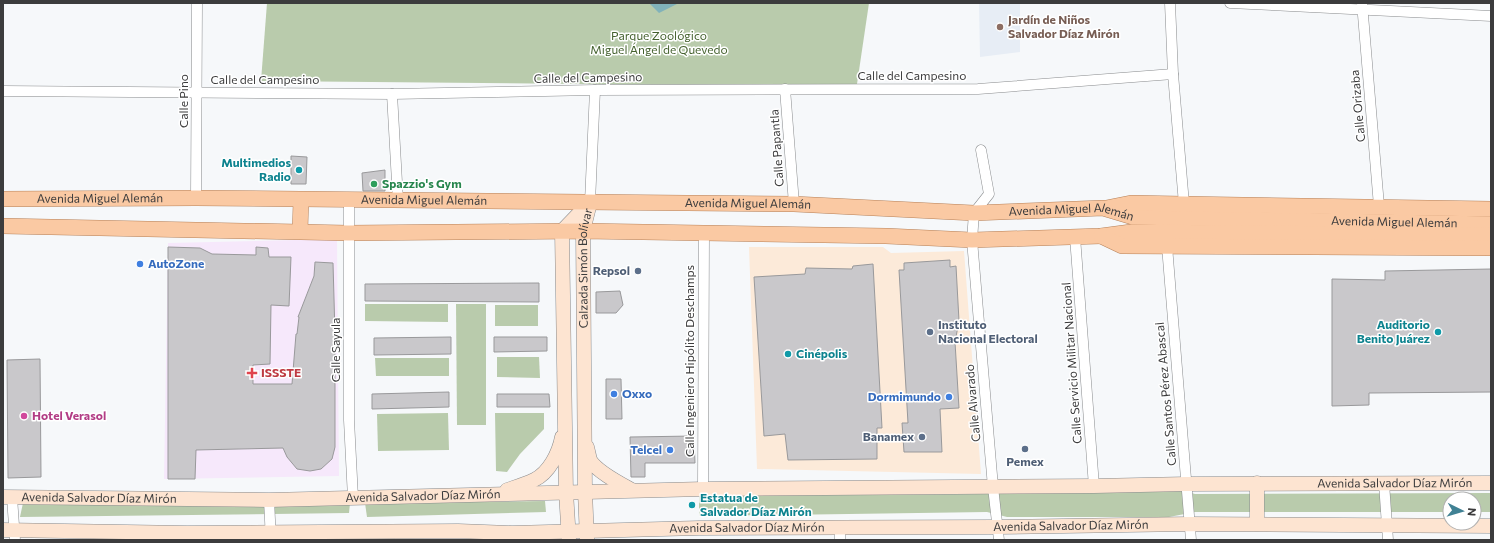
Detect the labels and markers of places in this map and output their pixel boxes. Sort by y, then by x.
place label: Jardín de Niños Salvador Díaz Mirón [1008,12,1120,40]
marker: Jardín de Niños Salvador Díaz Mirón [995,22,1005,32]
place label: Multimedios Radio [221,155,291,183]
marker: Multimedios Radio [294,165,304,175]
place label: Spazzio's Gym [382,176,462,190]
marker: Spazzio's Gym [369,179,379,189]
place label: AutoZone [148,256,204,270]
marker: AutoZone [135,259,145,269]
place label: Repsol [593,263,630,277]
marker: Repsol [633,266,643,276]
place label: Instituto Nacional Electoral [938,317,1038,345]
place label: Auditorio Benito Juárez [1357,317,1430,346]
marker: Instituto Nacional Electoral [925,327,935,337]
marker: Auditorio Benito Juárez [1433,327,1443,337]
place label: Cinépolis [796,346,848,360]
marker: Cinépolis [783,349,793,359]
place label: ISSSTE [261,365,301,379]
marker: ISSSTE [246,367,258,379]
place label: Oxxo [622,386,652,400]
marker: Oxxo [609,389,619,399]
place label: Dormimundo [868,389,941,403]
marker: Dormimundo [944,392,954,402]
place label: Hotel Verasol [32,408,106,422]
marker: Hotel Verasol [19,411,29,421]
place label: Banamex [863,429,914,443]
marker: Banamex [917,432,927,442]
place label: Telcel [630,442,662,456]
marker: Pemex [1020,444,1030,454]
marker: Telcel [665,445,675,455]
place label: Pemex [1006,454,1044,468]
place label: Estatua de Salvador Díaz Mirón [700,490,812,518]
marker: Estatua de Salvador Díaz Mirón [687,500,697,510]

